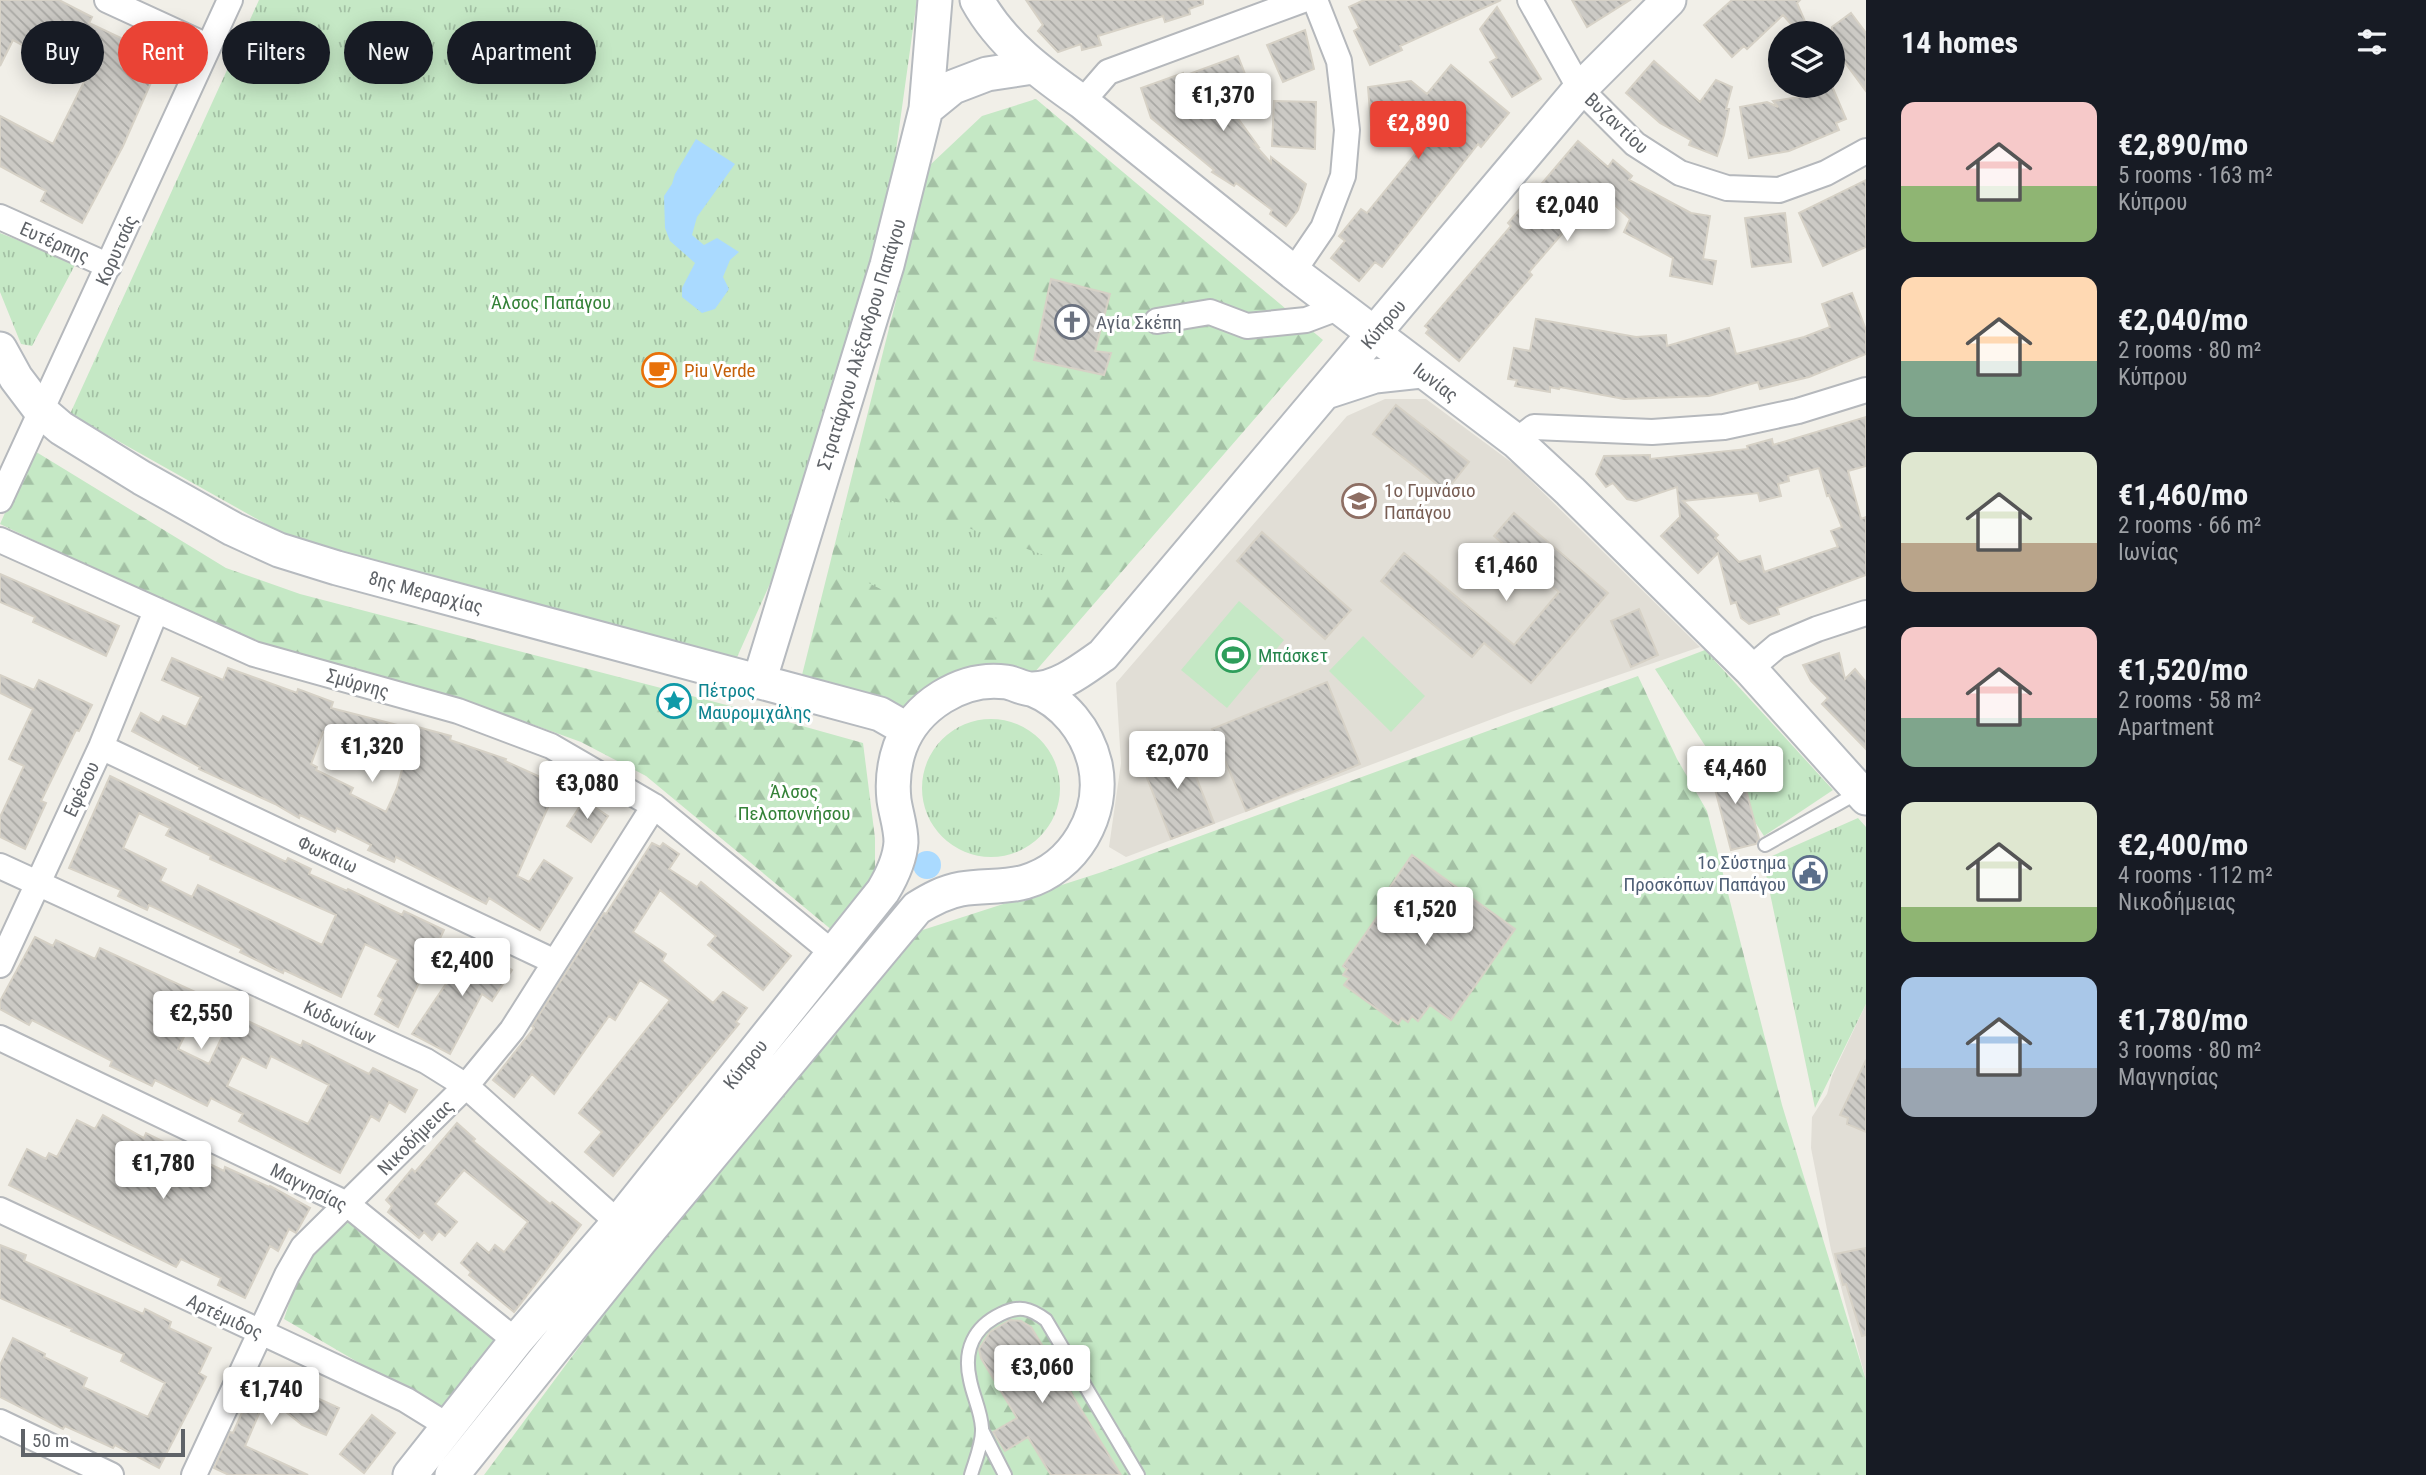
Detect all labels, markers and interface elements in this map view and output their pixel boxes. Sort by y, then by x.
chip: Buy [21,21,104,84]
chip: Rent [118,21,208,84]
chip: Filters [222,21,330,84]
chip: New [344,21,433,84]
chip: Apartment [447,21,596,84]
map controls [1768,21,1845,98]
button: layers [1768,21,1845,98]
icon: filters [2353,23,2391,61]
text: 14 homes [1901,25,2018,60]
pin: €1,370 [1166,74,1280,133]
text: €1,370 [1191,82,1255,109]
street label: Βυζαντίου [1580,88,1653,159]
pin: €2,890 [1361,102,1475,161]
text: €2,890 [1386,110,1450,137]
text: €2,890/mo [2118,127,2248,162]
icon: home [1957,130,2041,214]
text: 5 rooms · 163 m² [2118,162,2273,189]
pin: €2,040 [1510,184,1624,243]
text: Κύπρου [2118,189,2187,216]
text: €2,040 [1535,192,1599,219]
street label: Κορυτσάς [91,211,142,289]
street label: Στρατάρχου Αλέξανδρου Παπάγου [812,216,911,472]
street label: Ευτέρπης [16,217,93,268]
park label: Άλσος Παπάγου [491,291,611,314]
street label: Κύπρου [1356,295,1411,354]
text: €2,040/mo [2118,302,2248,337]
church icon: Αγία Σκέπη [1053,303,1091,341]
icon: home [1957,305,2041,389]
place label: Αγία Σκέπη [1096,311,1182,334]
text: 2 rooms · 80 m² [2118,337,2261,364]
cafe icon: Piu Verde [640,351,678,389]
street label: Ιωνίας [1409,358,1463,407]
place label: Piu Verde [684,359,756,382]
text: Κύπρου [2118,364,2187,391]
text: €1,460/mo [2118,477,2248,512]
place label: 1ο Γυμνάσιο Παπάγου [1384,479,1476,524]
icon: home [1957,480,2041,564]
school or university icon: 1ο Γυμνάσιο Παπάγου [1340,482,1378,520]
text: 2 rooms · 66 m² [2118,512,2261,539]
text: Ιωνίας [2118,539,2179,566]
pin: €1,460 [1449,544,1563,603]
text: €1,460 [1474,552,1538,579]
street label: 8ης Μεραρχίας [366,566,485,619]
sports icon: Μπάσκετ [1214,636,1252,674]
place label: Μπάσκετ [1258,644,1328,667]
text: €1,520/mo [2118,652,2248,687]
icon: home [1957,655,2041,739]
street label: Σμύρνης [324,664,392,703]
place label: Πέτρος Μαυρομιχάλης [698,679,812,724]
place icon: Πέτρος Μαυρομιχάλης [655,682,693,720]
text: 2 rooms · 58 m² [2118,687,2261,714]
text: Apartment [2118,714,2214,741]
pin: €1,320 [315,724,429,784]
pin: €2,070 [1120,732,1234,791]
text: €1,320 [340,733,404,760]
text: €2,070 [1145,740,1209,767]
pin: €4,460 [1678,746,1792,806]
text: €4,460 [1703,755,1767,782]
street label: Εφέσου [59,758,104,820]
pin: €3,080 [530,762,644,821]
text: €3,080 [555,770,619,797]
park label: Άλσος Πελοποννήσου [738,780,850,825]
text: €2,400/mo [2118,827,2248,862]
icon: home [1957,830,2041,914]
street label: Φωκαιω [294,831,361,878]
place label: 1ο Σύστημα Προσκόπων Παπάγου [1624,851,1787,896]
public building icon: 1ο Σύστημα Προσκόπων Παπάγου [1791,854,1829,892]
text: 4 rooms · 112 m² [2118,862,2273,889]
pin: €1,520 [1368,888,1482,947]
text: Νικοδήμειας [2118,889,2236,916]
text: €1,520 [1393,896,1457,923]
pin: €2,400 [405,939,519,998]
text: €2,400 [430,947,494,974]
pin: €2,550 [144,992,258,1051]
street label: Κυδωνίων [300,996,380,1049]
text: €2,550 [169,1000,233,1027]
text: €1,780/mo [2118,1002,2248,1037]
icon: home [1957,1005,2041,1089]
street label: Κύπρου [718,1035,772,1094]
text: 3 rooms · 80 m² [2118,1037,2261,1064]
text: Μαγνησίας [2118,1064,2219,1091]
street label: Νικοδήμειας [373,1095,458,1180]
pin: €1,780 [106,1142,220,1201]
text: €1,780 [131,1150,195,1177]
street label: Μαγνησίας [266,1158,351,1217]
street label: Αρτέμιδος [183,1289,266,1344]
pin: €3,060 [985,1346,1099,1405]
text: €3,060 [1010,1354,1074,1381]
pin: €1,740 [214,1368,328,1427]
text: €1,740 [239,1376,303,1403]
scale bar [21,1426,186,1458]
text: 50 m [32,1429,69,1452]

